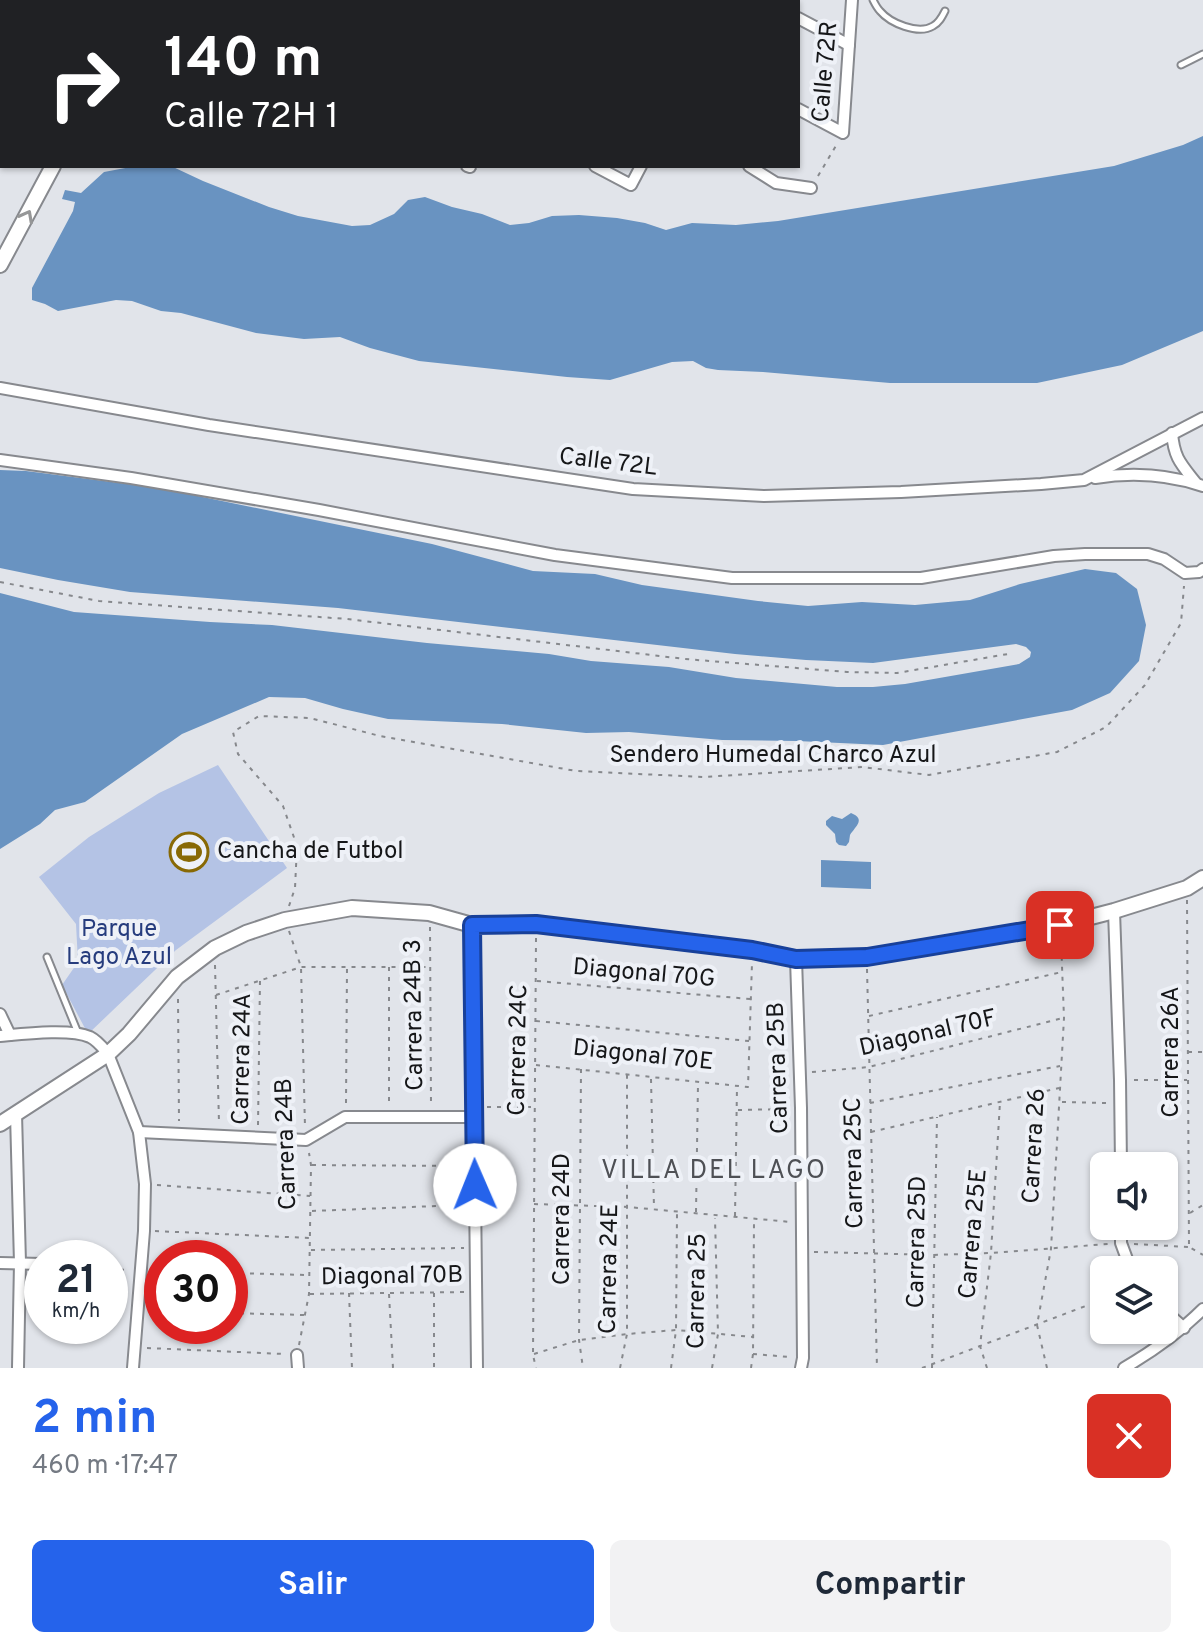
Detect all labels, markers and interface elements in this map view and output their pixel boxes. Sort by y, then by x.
street label: Calle 72R [807,20,845,124]
text: 140 m [164,26,322,96]
icon: right [32,32,136,136]
text: Calle 72H 1 [164,95,339,141]
one-way arrow [17,209,32,224]
street label: Calle 72L [557,442,659,484]
street label: Sendero Humedal Charco Azul [609,741,937,771]
sports icon: Cancha de Futbol [168,831,210,873]
place label: Cancha de Futbol [217,837,404,867]
pin [1026,891,1094,959]
icon: arrive [1038,903,1082,947]
park label: Parque Lago Azul [66,915,172,973]
street label: Carrera 24B 3 [399,939,431,1091]
street label: Diagonal 70G [571,953,717,995]
street label: Carrera 24C [503,984,535,1116]
street label: Carrera 26A [1157,986,1187,1118]
street label: Carrera 24A [227,993,259,1125]
street label: Carrera 25B [762,1002,796,1134]
street label: Diagonal 70F [856,1004,1000,1064]
street label: Diagonal 70E [571,1034,715,1078]
street label: Carrera 24B [270,1078,304,1210]
street label: Carrera 26 [1017,1087,1053,1205]
street label: Carrera 25C [839,1097,871,1229]
position arrow [433,1143,517,1227]
map controls [1090,1152,1178,1344]
button: sound [1090,1152,1178,1240]
street label: Carrera 24D [548,1153,578,1285]
district label: VILLA DEL LAGO [601,1155,827,1188]
street label: Carrera 25E [953,1168,995,1300]
street label: Carrera 25D [902,1175,934,1309]
street label: Carrera 24E [594,1204,626,1334]
street label: Carrera 25 [682,1233,714,1349]
speed limit sign: 30 [144,1240,248,1344]
button: layers [1090,1256,1178,1344]
text: 21 [56,1257,96,1307]
street label: Diagonal 70B [321,1261,463,1293]
text: km/h [52,1299,100,1325]
text: 2 min [32,1390,157,1450]
button: close [1087,1394,1171,1478]
text: 460 m · 17:47 [32,1450,178,1483]
button: Salir [32,1540,594,1632]
button: Compartir [610,1540,1171,1632]

